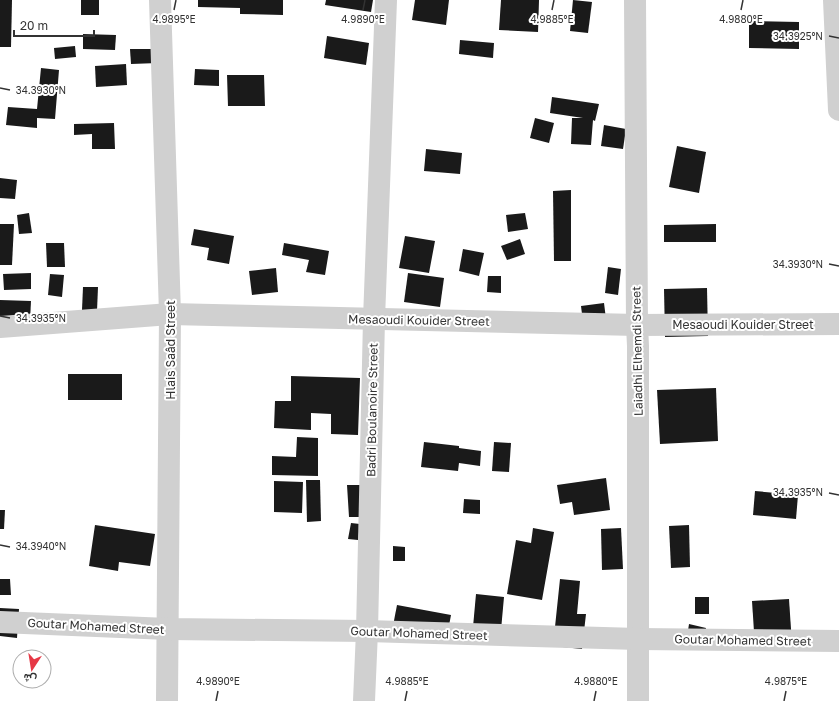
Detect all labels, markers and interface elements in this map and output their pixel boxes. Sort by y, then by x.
scale bar [14,12,94,38]
text: 4.9895°E [152,13,196,25]
text: 4.9890°E [341,13,385,25]
text: 4.9885°E [530,13,574,25]
text: 4.9880°E [719,13,763,25]
text: 20 m [20,18,48,33]
text: 34.3925°N [773,30,823,42]
text: 34.3930°N [16,84,66,96]
text: 34.3930°N [773,258,823,270]
street label: Laiadhi Elhemdi Street [628,286,646,416]
street label: Hlais Saâd Street [163,300,178,400]
street label: Mesaoudi Kouider Street [348,311,490,329]
text: 34.3935°N [16,312,66,324]
street label: Mesaoudi Kouider Street [672,317,814,332]
street label: Badri Boulanoire Street [363,343,381,477]
text: 34.3935°N [773,486,823,498]
text: 34.3940°N [16,540,66,552]
street label: Goutar Mohamed Street [27,615,165,637]
street label: Goutar Mohamed Street [350,623,488,643]
street label: Goutar Mohamed Street [674,631,812,649]
north arrow [12,649,52,689]
text: ش [22,671,38,687]
text: 4.9890°E [196,675,240,687]
text: 4.9885°E [385,675,429,687]
text: 4.9880°E [574,675,618,687]
text: 4.9875°E [765,675,807,687]

